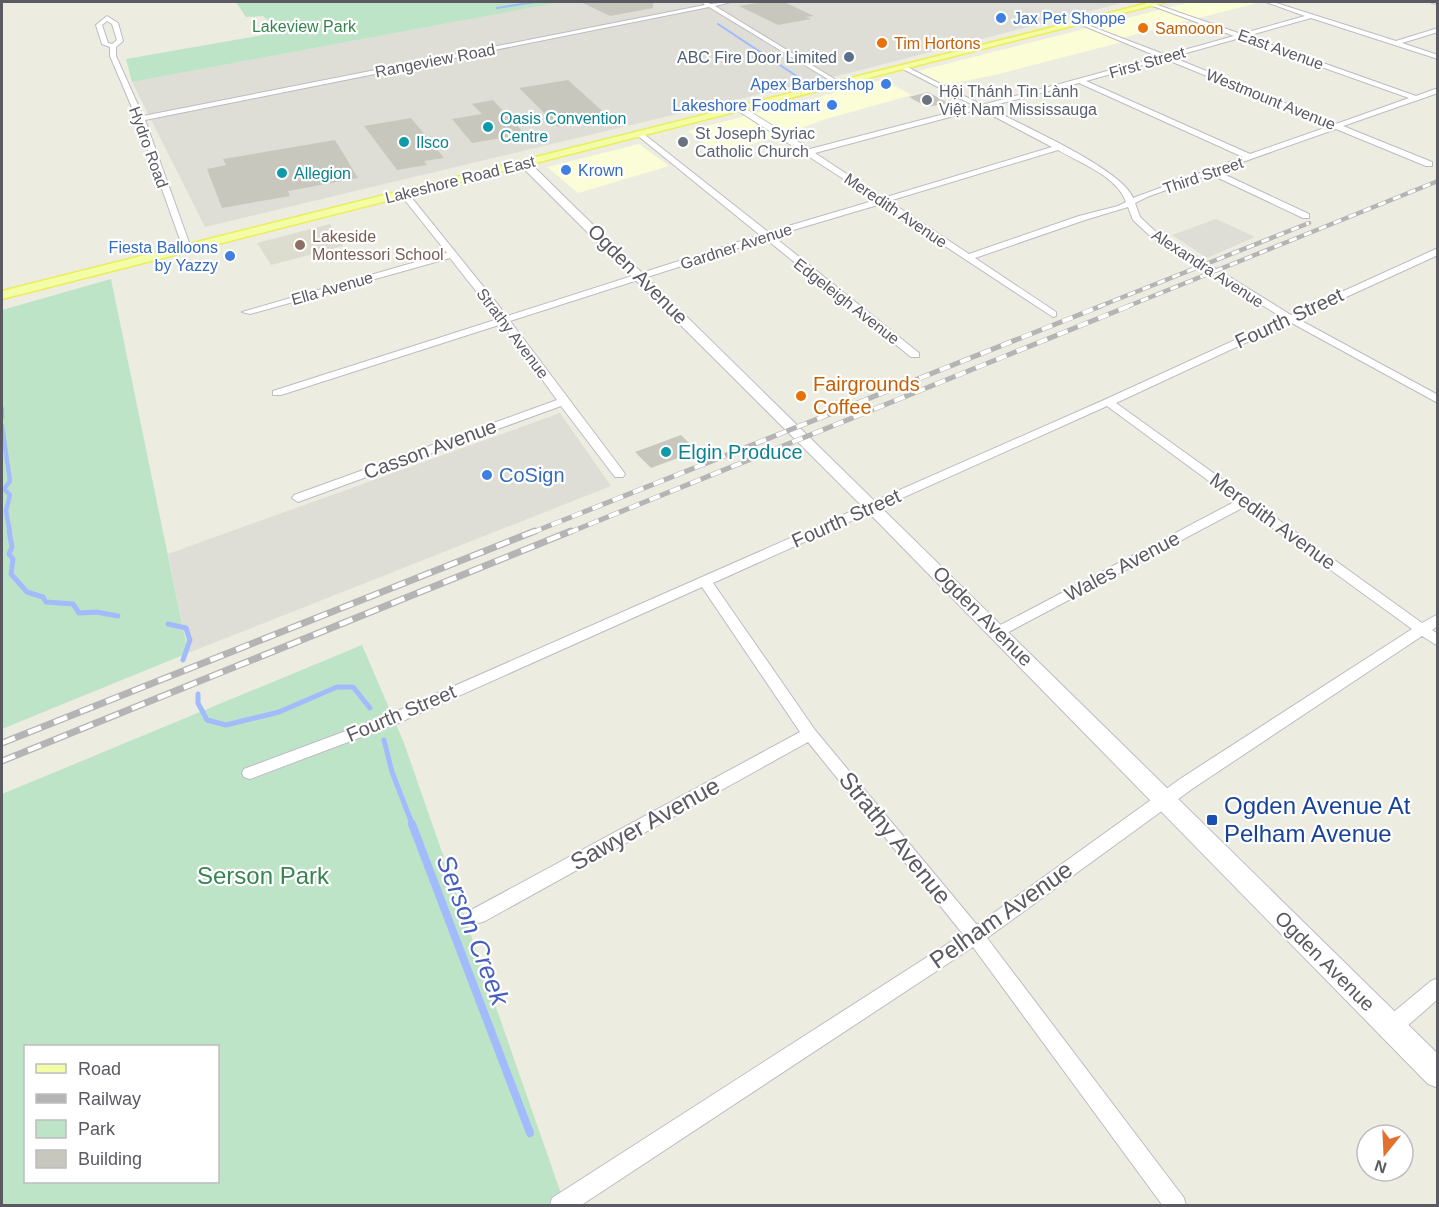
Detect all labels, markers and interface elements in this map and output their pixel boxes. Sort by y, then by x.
place label: Jax Pet Shoppe [1013,10,1126,27]
marker: Jax Pet Shoppe [994,11,1008,25]
park label: Lakeview Park [252,18,357,35]
place label: Samooon [1155,20,1224,37]
marker: Samooon [1136,21,1150,35]
street label: East Avenue [1236,26,1326,73]
place label: Tim Hortons [894,35,981,52]
marker: Tim Hortons [875,36,889,50]
street label: Rangeview Road [374,41,497,80]
street label: First Street [1107,43,1188,81]
place label: ABC Fire Door Limited [677,49,837,66]
marker: ABC Fire Door Limited [842,50,856,64]
street label: Westmount Avenue [1204,66,1338,133]
place label: Apex Barbershop [750,76,874,93]
marker: Apex Barbershop [879,77,893,91]
place label: Hội Thánh Tin Lành Việt Nam Mississauga [939,83,1097,118]
marker: Hội Thánh Tin Lành Việt Nam Mississauga [920,93,934,107]
place label: Lakeshore Foodmart [672,97,821,114]
marker: Lakeshore Foodmart [825,98,839,112]
street label: Hydro Road [126,104,171,190]
place label: Oasis Convention Centre [500,110,626,145]
marker: Oasis Convention Centre [481,120,495,134]
place label: St Joseph Syriac Catholic Church [695,125,815,160]
place label: Ilsco [416,134,449,151]
marker: Ilsco [397,135,411,149]
marker: St Joseph Syriac Catholic Church [676,135,690,149]
street label: Lakeshore Road East [383,152,537,206]
street label: Third Street [1161,154,1246,197]
place label: Krown [578,162,623,179]
marker: Krown [559,163,573,177]
place label: Allegion [294,165,351,182]
marker: Allegion [275,166,289,180]
street label: Meredith Avenue [841,170,950,251]
street label: Ogden Avenue [584,220,692,328]
street label: Gardner Avenue [678,220,794,273]
street label: Alexandra Avenue [1149,226,1267,311]
place label: Lakeside Montessori School [312,228,444,263]
marker: Lakeside Montessori School [293,238,307,252]
place label: Fiesta Balloons by Yazzy [109,239,218,274]
marker: Fiesta Balloons by Yazzy [223,249,237,263]
street label: Edgeleigh Avenue [791,255,903,348]
street label: Ella Avenue [289,269,375,308]
street label: Fourth Street [1231,283,1347,353]
street label: Strathy Avenue [473,285,552,382]
place label: Fairgrounds Coffee [813,373,920,418]
marker: Fairgrounds Coffee [794,389,808,403]
street label: Casson Avenue [361,415,499,483]
place label: Elgin Produce [678,441,803,463]
marker: Elgin Produce [659,445,673,459]
place label: CoSign [499,464,565,486]
marker: CoSign [480,468,494,482]
street label: Meredith Avenue [1206,468,1340,574]
street label: Fourth Street [788,484,904,552]
street label: Wales Avenue [1061,527,1183,605]
street label: Ogden Avenue [929,562,1037,670]
street label: Fourth Street [343,680,459,746]
street label: Strathy Avenue [834,766,957,909]
street label: Sawyer Avenue [565,771,724,876]
place label: Ogden Avenue At Pelham Avenue [1224,792,1411,847]
marker: Ogden Avenue At Pelham Avenue [1205,813,1219,827]
water label: Serson Creek [431,850,516,1011]
street label: Pelham Avenue [924,855,1077,974]
park label: Serson Park [197,862,330,889]
street label: Ogden Avenue [1271,907,1379,1015]
legend [24,1045,219,1183]
text: Road [78,1059,121,1079]
text: Railway [78,1089,141,1109]
text: Park [78,1119,116,1139]
north arrow [1355,1123,1415,1183]
text: Building [78,1149,142,1169]
text: N [1372,1157,1389,1177]

